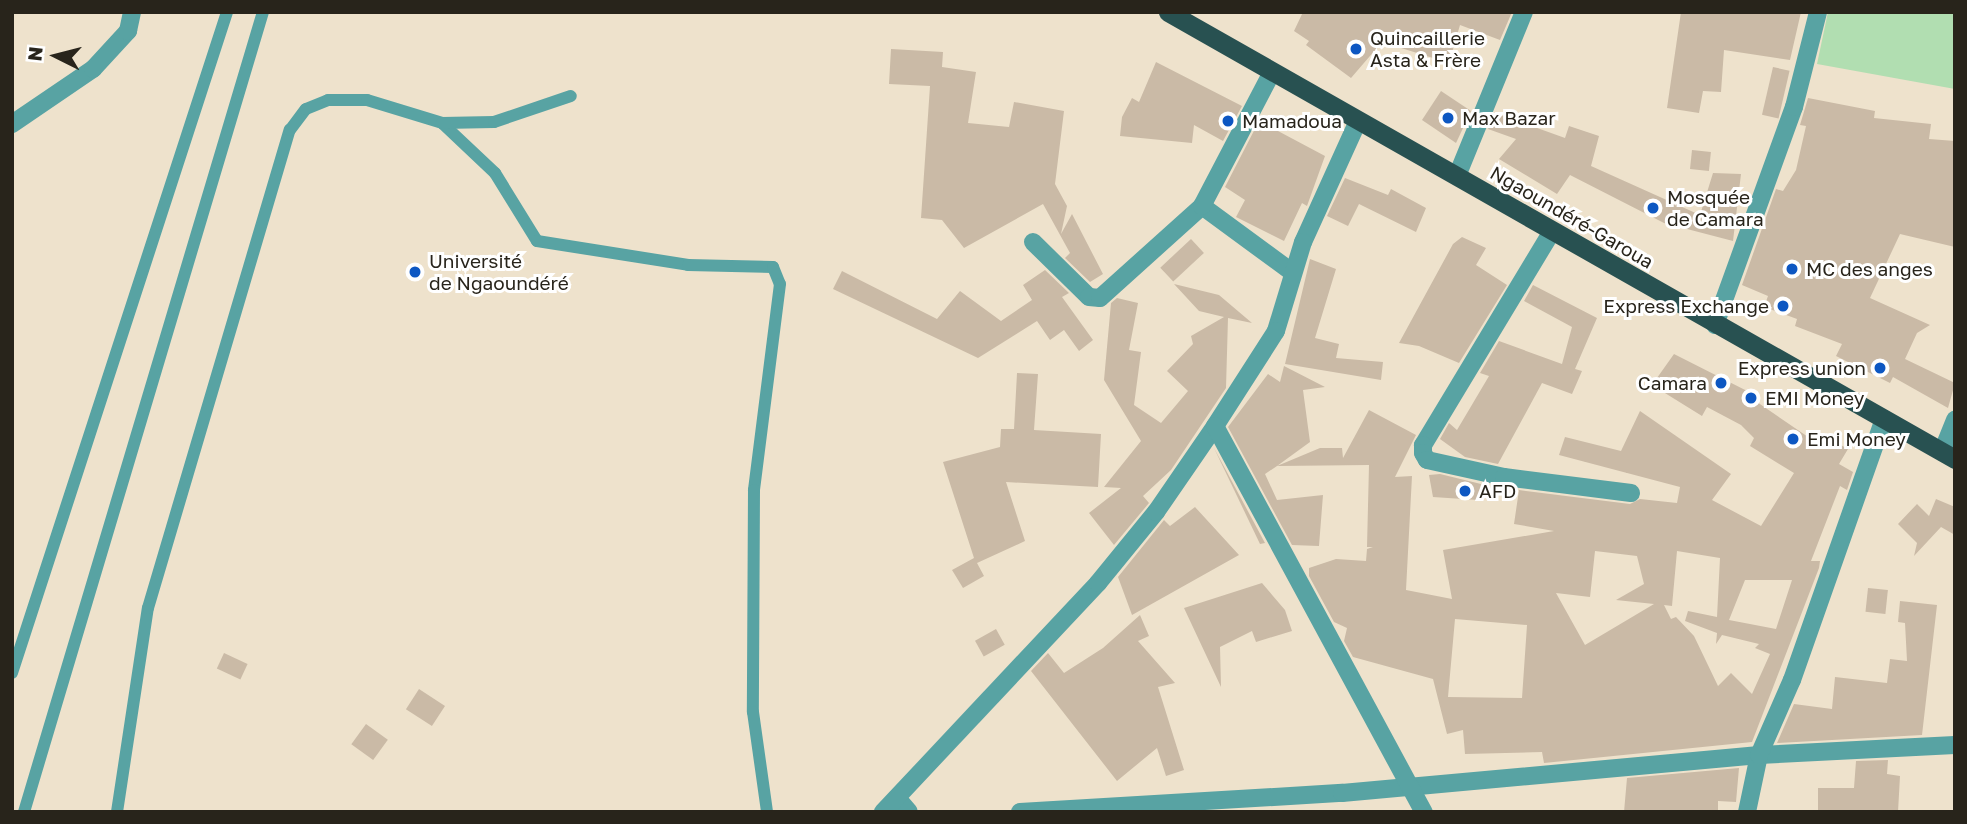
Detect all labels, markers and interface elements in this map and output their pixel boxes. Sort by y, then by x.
north arrow [21,21,91,91]
place label: Quincaillerie Asta & Frère [1370,27,1485,71]
marker: Quincaillerie Asta & Frère [1348,41,1364,57]
text: N [22,45,47,62]
place label: Max Bazar [1462,107,1556,129]
place label: Mamadoua [1242,110,1342,132]
marker: Max Bazar [1440,110,1456,126]
marker: Mamadoua [1220,113,1236,129]
street label: Ngaoundéré-Garoua [1486,161,1658,273]
place label: Mosquée de Camara [1667,186,1764,230]
marker: Mosquée de Camara [1645,200,1661,216]
place label: Université de Ngaoundéré [429,250,569,294]
place label: MC des anges [1806,258,1933,280]
marker: MC des anges [1784,261,1800,277]
marker: Université de Ngaoundéré [407,264,423,280]
place label: Express Exchange [1603,295,1769,317]
marker: Express Exchange [1775,298,1791,314]
place label: Express union [1738,357,1866,379]
marker: Express union [1872,360,1888,376]
place label: Camara [1638,372,1707,394]
marker: Camara [1713,375,1729,391]
place label: EMI Money [1765,387,1864,409]
marker: EMI Money [1743,390,1759,406]
place label: Emi Money [1807,428,1906,450]
marker: Emi Money [1785,431,1801,447]
place label: AFD [1479,480,1516,502]
marker: AFD [1457,483,1473,499]

